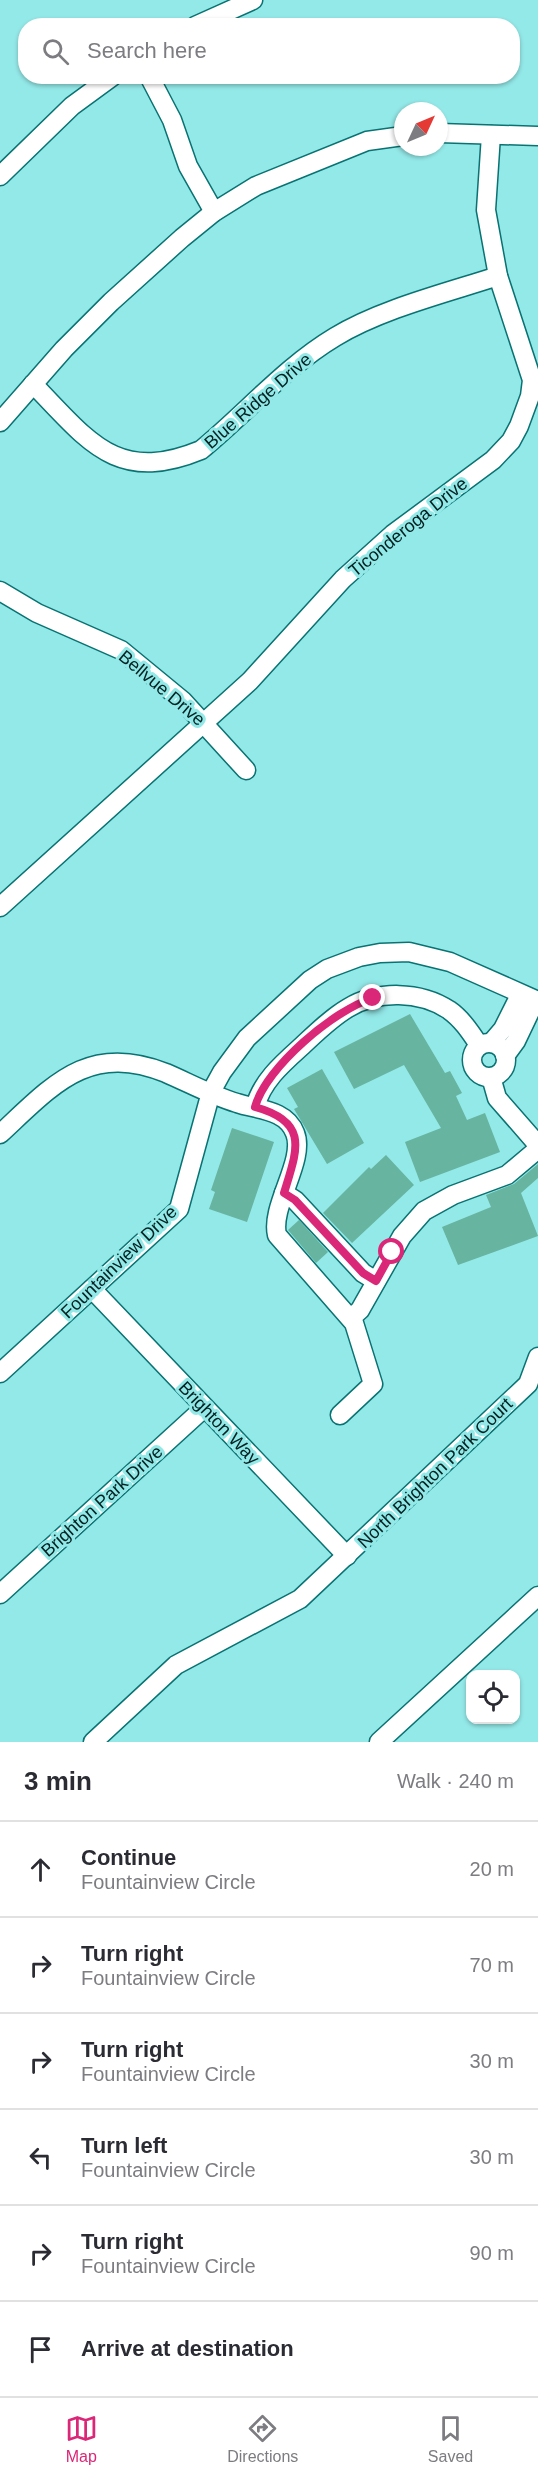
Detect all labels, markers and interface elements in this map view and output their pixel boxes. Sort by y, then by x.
search box [18,18,520,84]
icon: search [39,35,72,68]
text: Search here [87,38,207,63]
north arrow [394,102,448,156]
street label: Blue Ridge Drive [200,349,316,453]
street label: Ticonderoga Drive [345,473,471,581]
street label: Bellvue Drive [115,646,209,730]
route end [359,984,385,1010]
street label: Fountainview Drive [57,1202,181,1322]
route start [378,1238,404,1264]
street label: Brighton Way [175,1377,263,1469]
street label: North Brighton Park Court [354,1394,516,1552]
street label: Brighton Park Drive [37,1441,167,1561]
map controls [466,1670,520,1724]
button: locate [466,1670,520,1724]
text: 3 min [24,1766,92,1796]
text: Walk · 240 m [397,1770,514,1792]
text: Continue [81,1845,176,1870]
icon: ahead [24,1853,57,1886]
text: 20 m [470,1858,514,1880]
text: Fountainview Circle [81,1871,256,1893]
text: Turn right [81,1941,183,1966]
icon: right [24,1949,57,1982]
text: 70 m [470,1954,514,1976]
text: Fountainview Circle [81,1967,256,1989]
text: Turn right [81,2037,183,2062]
icon: right [24,2045,57,2078]
text: 30 m [470,2050,514,2072]
text: Fountainview Circle [81,2063,256,2085]
text: Turn left [81,2133,167,2158]
icon: left [24,2141,57,2174]
text: 30 m [470,2146,514,2168]
text: Fountainview Circle [81,2159,256,2181]
text: Turn right [81,2229,183,2254]
icon: right [24,2237,57,2270]
text: 90 m [470,2242,514,2264]
text: Fountainview Circle [81,2255,256,2277]
icon: arrive [24,2333,57,2366]
text: Arrive at destination [81,2336,294,2361]
tab: Map [65,2412,98,2466]
tab: Directions [227,2412,298,2466]
tab: Saved [428,2412,473,2466]

